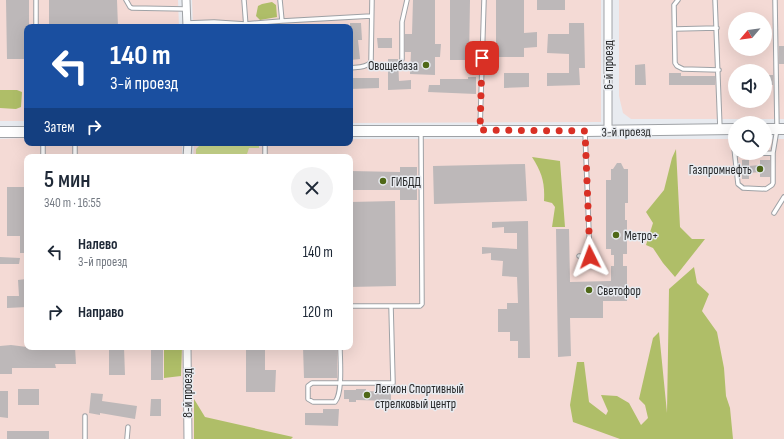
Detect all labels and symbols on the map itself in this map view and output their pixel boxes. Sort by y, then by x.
north arrow [728,12,772,56]
street label: 6-й проезд [601,40,617,90]
pin [465,41,499,75]
place label: Овощебаза [368,58,418,74]
marker: Овощебаза [421,60,431,70]
street label: 3-й проезд [601,124,651,140]
place label: Газпромнефть [689,162,752,178]
marker: Газпромнефть [755,164,765,174]
place label: ГИБДД [391,174,422,190]
marker: ГИБДД [378,176,388,186]
place label: Метро+ [624,228,658,244]
marker: Метро+ [611,230,621,240]
position arrow [569,236,611,278]
place label: Светофор [597,283,641,299]
marker: Светофор [584,285,594,295]
street label: 8-й проезд [180,368,196,418]
place label: Легион Спортивный стрелковый центр [375,381,464,412]
marker: Легион Спортивный стрелковый центр [362,390,372,400]

